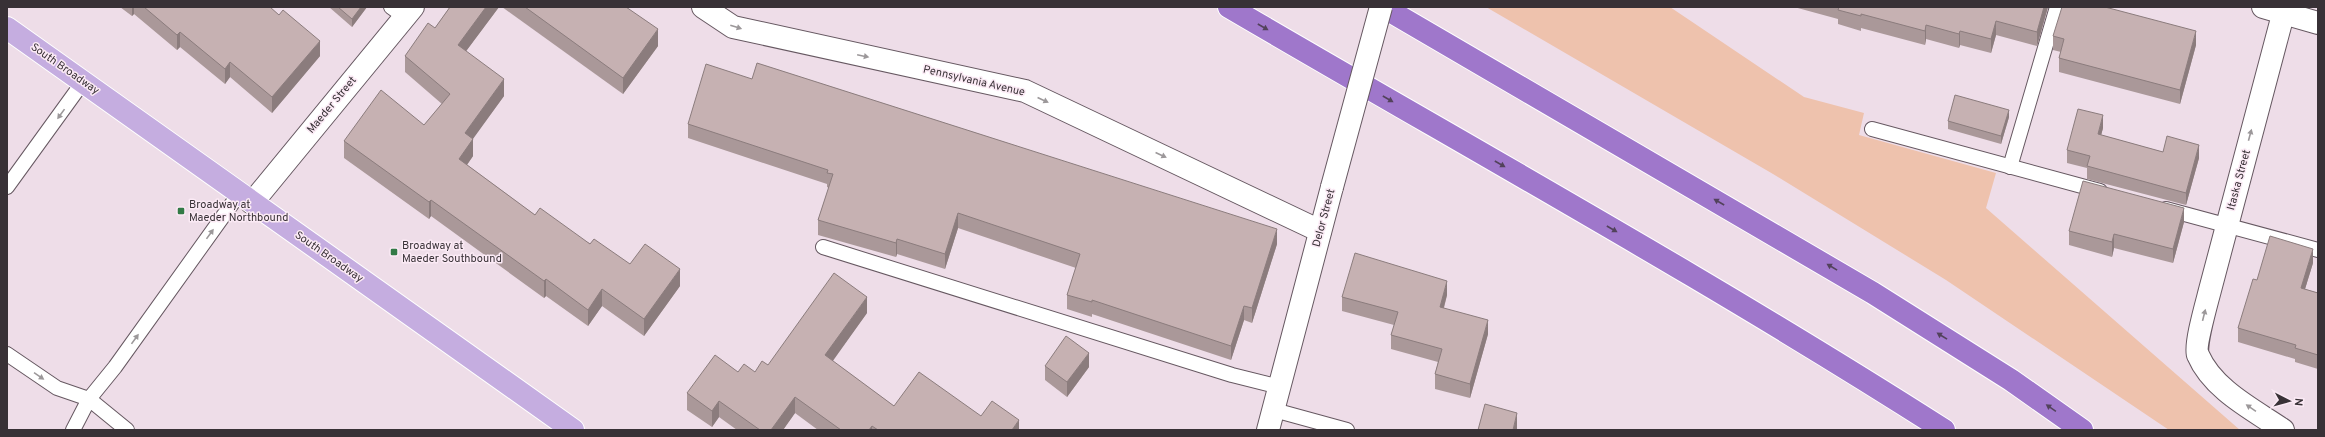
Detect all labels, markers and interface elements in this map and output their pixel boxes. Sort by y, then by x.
one-way arrow [1257,23,1269,30]
one-way arrow [731,24,743,30]
street label: South Broadway [28,40,102,98]
one-way arrow [857,53,869,59]
street label: Pennsylvania Avenue [922,62,1026,100]
street label: Maeder Street [304,74,360,136]
one-way arrow [1382,95,1393,102]
one-way arrow [1037,97,1049,103]
one-way arrow [56,108,65,119]
one-way arrow [2248,129,2254,141]
street label: Itaska Street [2224,148,2254,212]
one-way arrow [1155,152,1166,158]
one-way arrow [1494,160,1506,167]
street label: Delor Street [1310,187,1338,249]
place label: Broadway at Maeder Northbound [189,198,288,225]
one-way arrow [1713,198,1725,205]
marker: Broadway at Maeder Northbound [176,206,186,216]
one-way arrow [1606,226,1618,233]
one-way arrow [206,228,214,239]
street label: South Broadway [292,228,366,286]
place label: Broadway at Maeder Southbound [402,239,502,266]
marker: Broadway at Maeder Southbound [389,247,399,257]
one-way arrow [1826,264,1838,271]
one-way arrow [2201,309,2207,321]
one-way arrow [1937,332,1947,340]
one-way arrow [130,334,139,345]
one-way arrow [34,372,44,380]
north arrow [2269,381,2309,421]
text: N [2291,397,2305,407]
one-way arrow [2045,403,2056,412]
one-way arrow [2246,404,2256,412]

